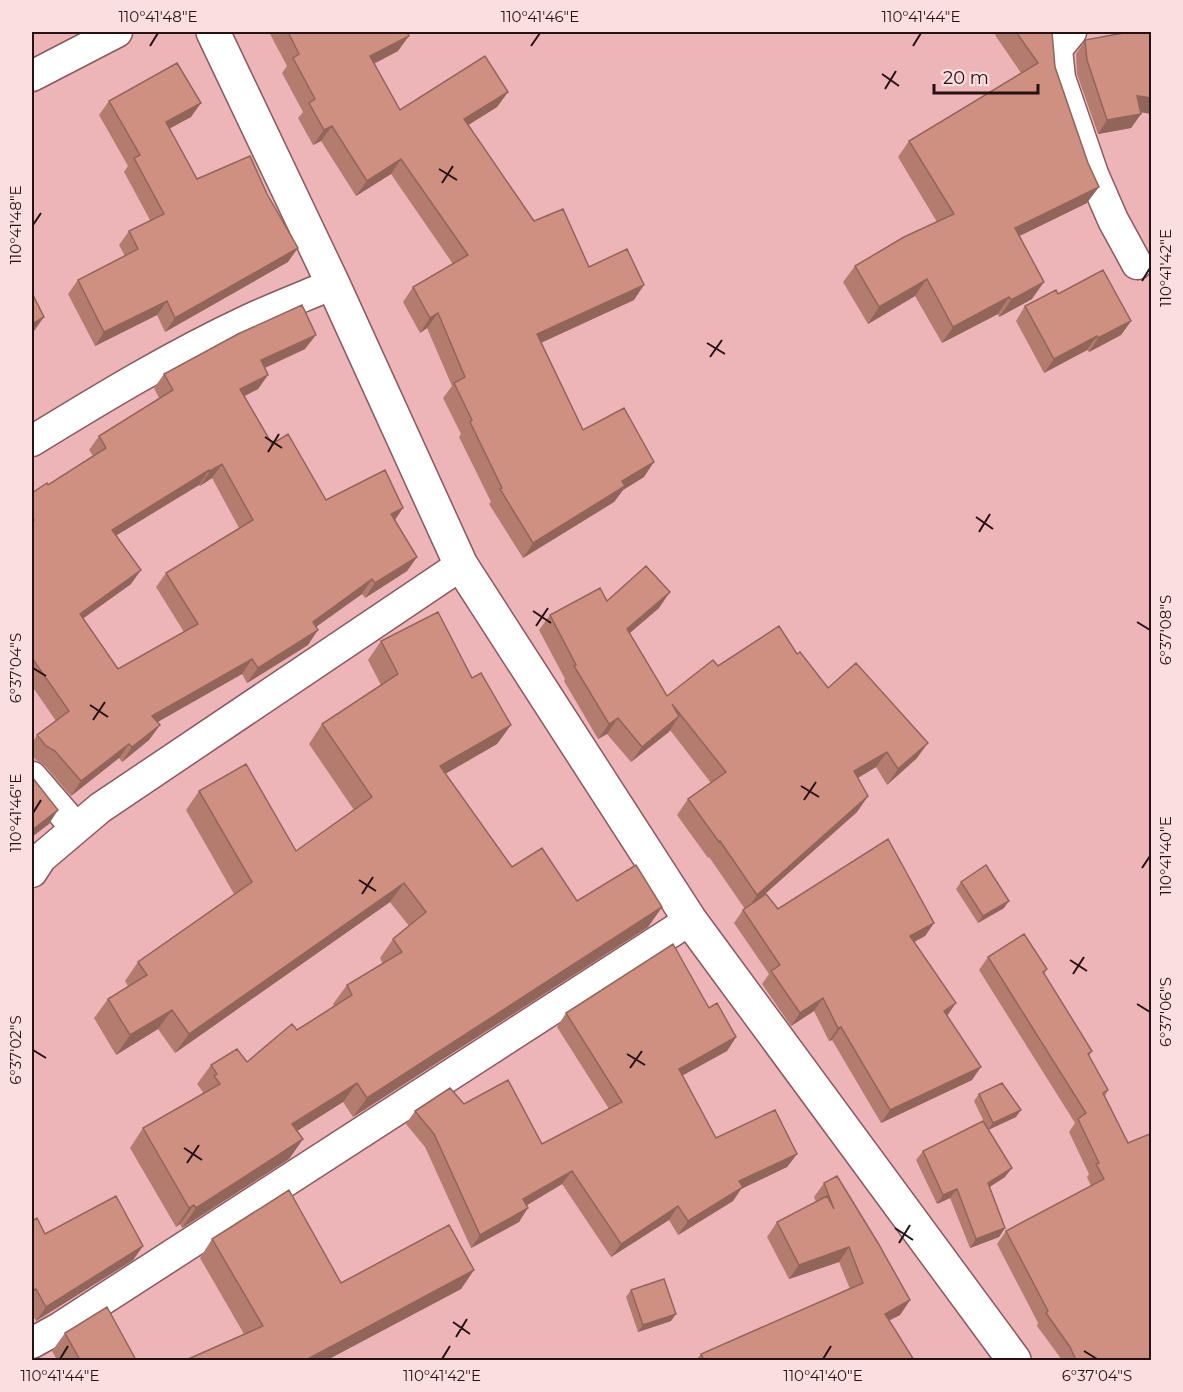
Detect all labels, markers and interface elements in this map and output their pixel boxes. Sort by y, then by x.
text: 110°41'48"E [118,7,198,26]
text: 110°41'46"E [501,7,579,26]
text: 110°41'44"E [882,7,960,26]
scale bar [934,57,1038,95]
text: 20 m [943,67,989,89]
text: 110°41'48"E [6,185,25,265]
text: 110°41'42"E [1156,229,1175,307]
text: 6°37'08"S [1156,595,1175,665]
text: 6°37'04"S [6,633,25,703]
text: 110°41'46"E [6,774,25,852]
text: 110°41'40"E [1156,816,1175,896]
text: 6°37'06"S [1156,977,1175,1047]
text: 6°37'02"S [6,1015,25,1085]
text: 110°41'44"E [21,1366,99,1385]
text: 110°41'42"E [403,1366,481,1385]
text: 110°41'40"E [783,1366,863,1385]
text: 6°37'04"S [1062,1366,1132,1385]

